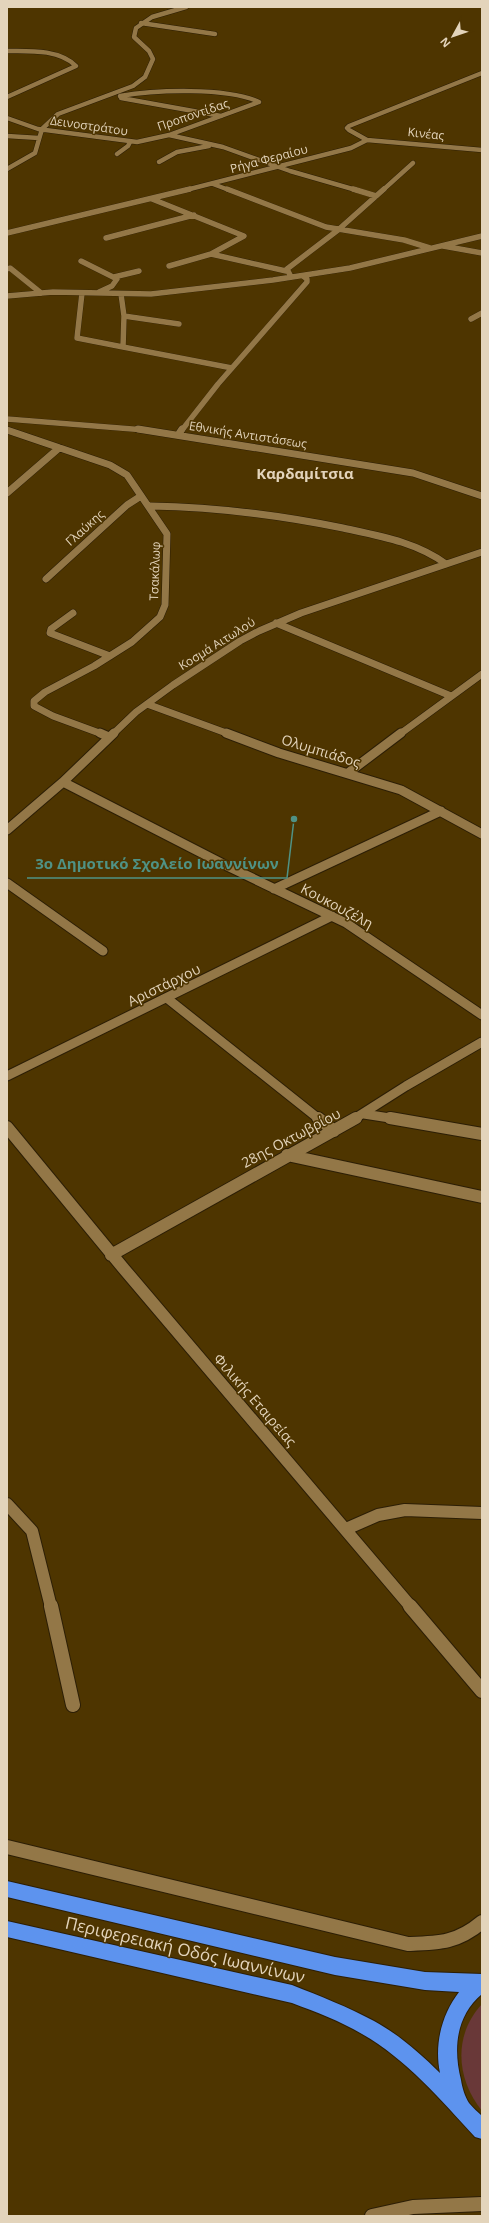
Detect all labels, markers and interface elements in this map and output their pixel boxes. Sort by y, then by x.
north arrow [433,16,473,56]
text: N [436,34,454,51]
street label: Προποντίδας [155,94,231,135]
street label: Δεινοστράτου [49,112,129,139]
street label: Κινέας [407,123,445,144]
street label: Ρήγα Φεραίου [228,140,310,177]
street label: Εθνικής Αντιστάσεως [188,417,308,452]
district label: Καρδαμίτσια [256,463,354,483]
street label: Γλαύκης [62,506,108,550]
street label: Τσακάλωφ [145,541,164,601]
street label: Κοσμά Αιτωλού [175,613,258,674]
street label: Ολυμπιάδος [279,730,363,772]
callout: 3ο Δημοτικό Σχολείο Ιωαννίνων [27,851,287,878]
text: 3ο Δημοτικό Σχολείο Ιωαννίνων [35,853,279,873]
street label: Κουκουζέλη [298,879,377,933]
street label: Αριστάρχου [124,959,203,1010]
street label: 28ης Οκτωβρίου [238,1103,344,1172]
street label: Φιλικής Εταιρείας [210,1349,301,1450]
street label: Περιφερειακή Οδός Ιωαννίνων [63,1911,307,1988]

